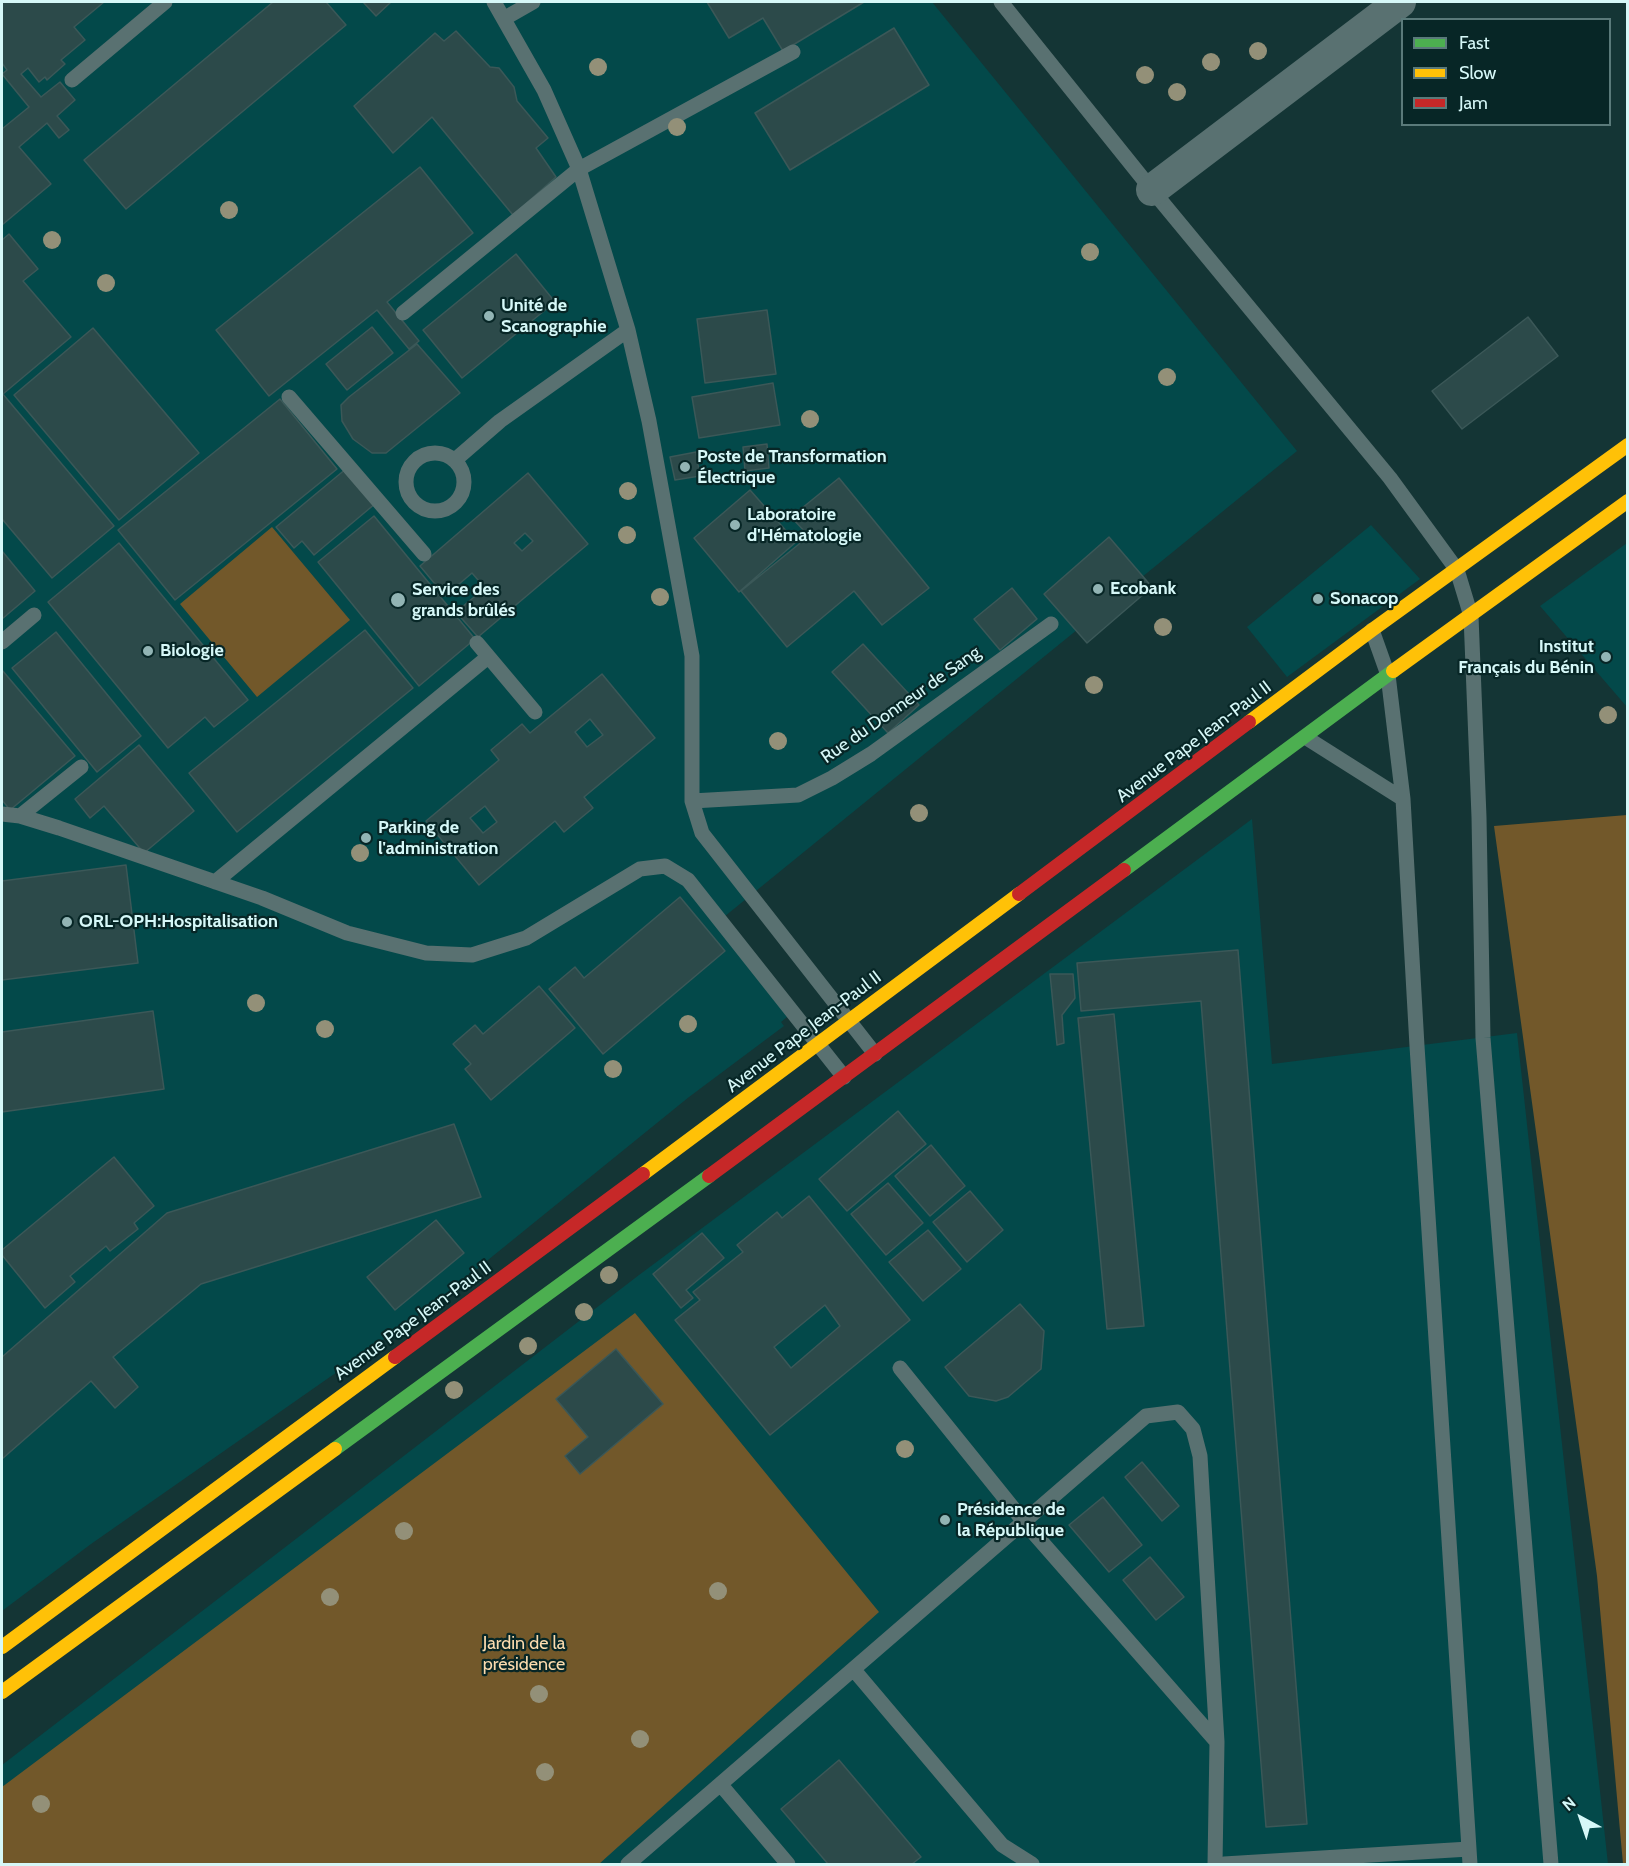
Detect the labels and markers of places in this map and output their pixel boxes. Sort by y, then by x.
place label: Unité de Scanographie [501,295,606,338]
marker: Unité de Scanographie [482,309,496,323]
place label: Poste de Transformation Électrique [697,446,887,488]
marker: Poste de Transformation Électrique [678,460,692,474]
place label: Laboratoire d'Hématologie [747,504,862,546]
marker: Laboratoire d'Hématologie [728,518,742,532]
place label: Ecobank [1110,578,1176,600]
place label: Service des grands brûlés [412,579,515,622]
marker: Ecobank [1091,582,1105,596]
place label: Sonacop [1330,588,1398,610]
marker: Service des grands brûlés [389,591,407,609]
marker: Sonacop [1311,592,1325,606]
place label: Institut Français du Bénin [1458,636,1594,678]
place label: Biologie [160,640,224,662]
marker: Biologie [141,644,155,658]
marker: Institut Français du Bénin [1599,650,1613,664]
place label: Parking de l'administration [378,817,498,860]
marker: Parking de l'administration [359,831,373,845]
place label: ORL-OPH:Hospitalisation [79,911,278,933]
marker: ORL-OPH:Hospitalisation [60,915,74,929]
place label: Présidence de la République [957,1499,1065,1541]
marker: Présidence de la République [938,1513,952,1527]

